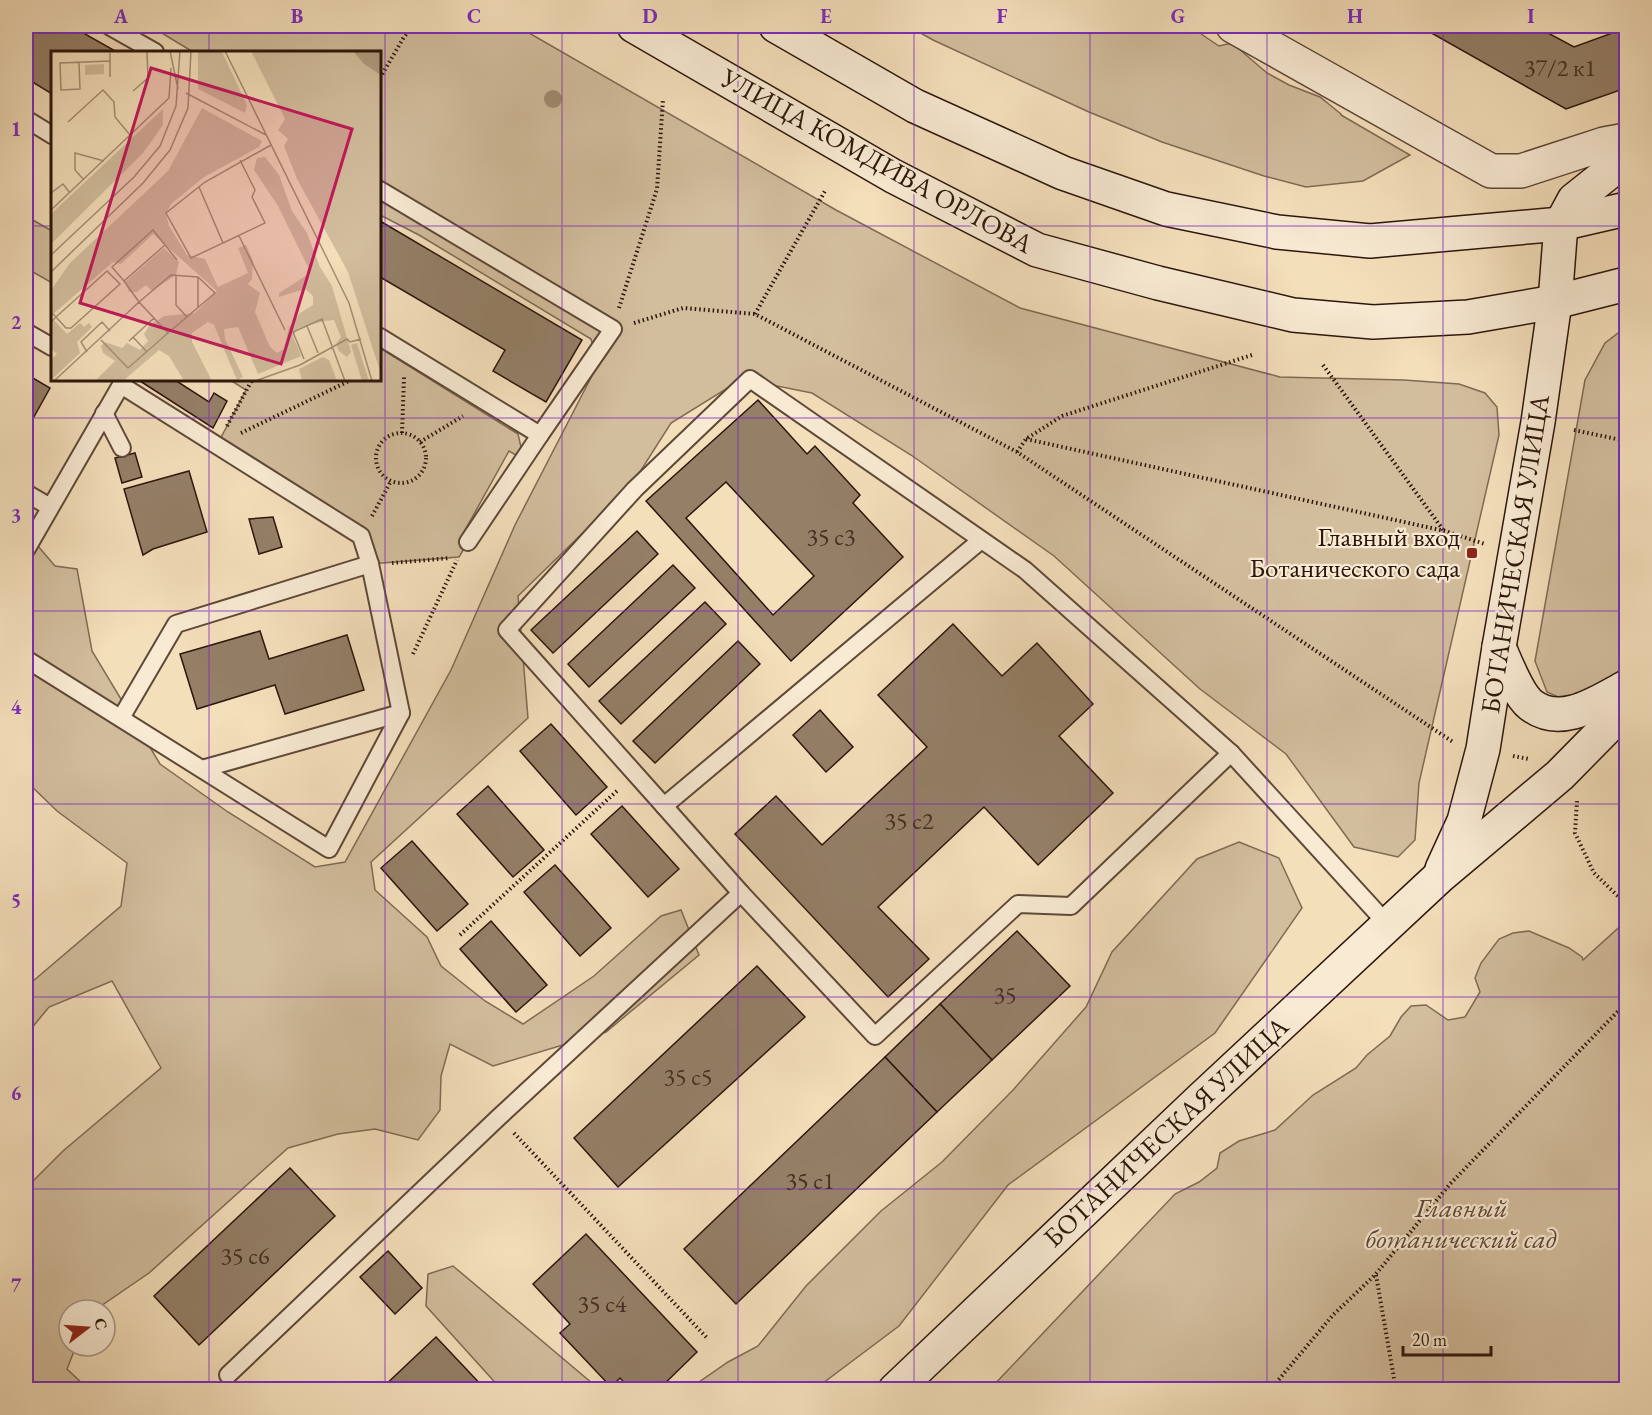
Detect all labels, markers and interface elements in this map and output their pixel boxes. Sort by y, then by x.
text: A [113,3,129,29]
text: B [291,3,303,29]
text: C [467,3,481,29]
text: D [642,3,658,29]
text: E [820,3,832,29]
text: F [997,3,1008,29]
text: G [1171,3,1185,29]
text: H [1347,3,1363,29]
text: I [1527,3,1535,29]
inset map [51,51,381,381]
house number: 37/2 к1 [1524,52,1596,83]
street label: УЛИЦА КОМДИВА ОРЛОВА [714,60,1040,261]
text: 1 [11,116,21,142]
text: 2 [11,309,22,335]
street label: БОТАНИЧЕСКАЯ УЛИЦА [1472,391,1557,716]
text: 3 [11,502,21,528]
place label: Главный вход Ботанического сада [1249,519,1460,585]
house number: 35 с3 [806,521,856,552]
marker: Главный вход Ботанического сада [1465,546,1479,560]
text: 4 [11,694,22,720]
house number: 35 с2 [884,805,934,836]
text: 5 [11,887,21,913]
house number: 35 [993,979,1017,1010]
street label: БОТАНИЧЕСКАЯ УЛИЦА [1036,1009,1296,1255]
house number: 35 с5 [663,1061,713,1092]
text: 6 [11,1080,22,1106]
house number: 35 с1 [785,1165,835,1196]
park label: Главный ботанический сад [1366,1190,1557,1256]
house number: 35 с6 [220,1240,270,1271]
text: 7 [11,1272,22,1298]
house number: 35 с4 [577,1288,627,1319]
north arrow [57,1298,117,1358]
text: С [89,1315,113,1332]
scale bar [1403,1319,1492,1357]
text: 20 m [1412,1328,1447,1351]

